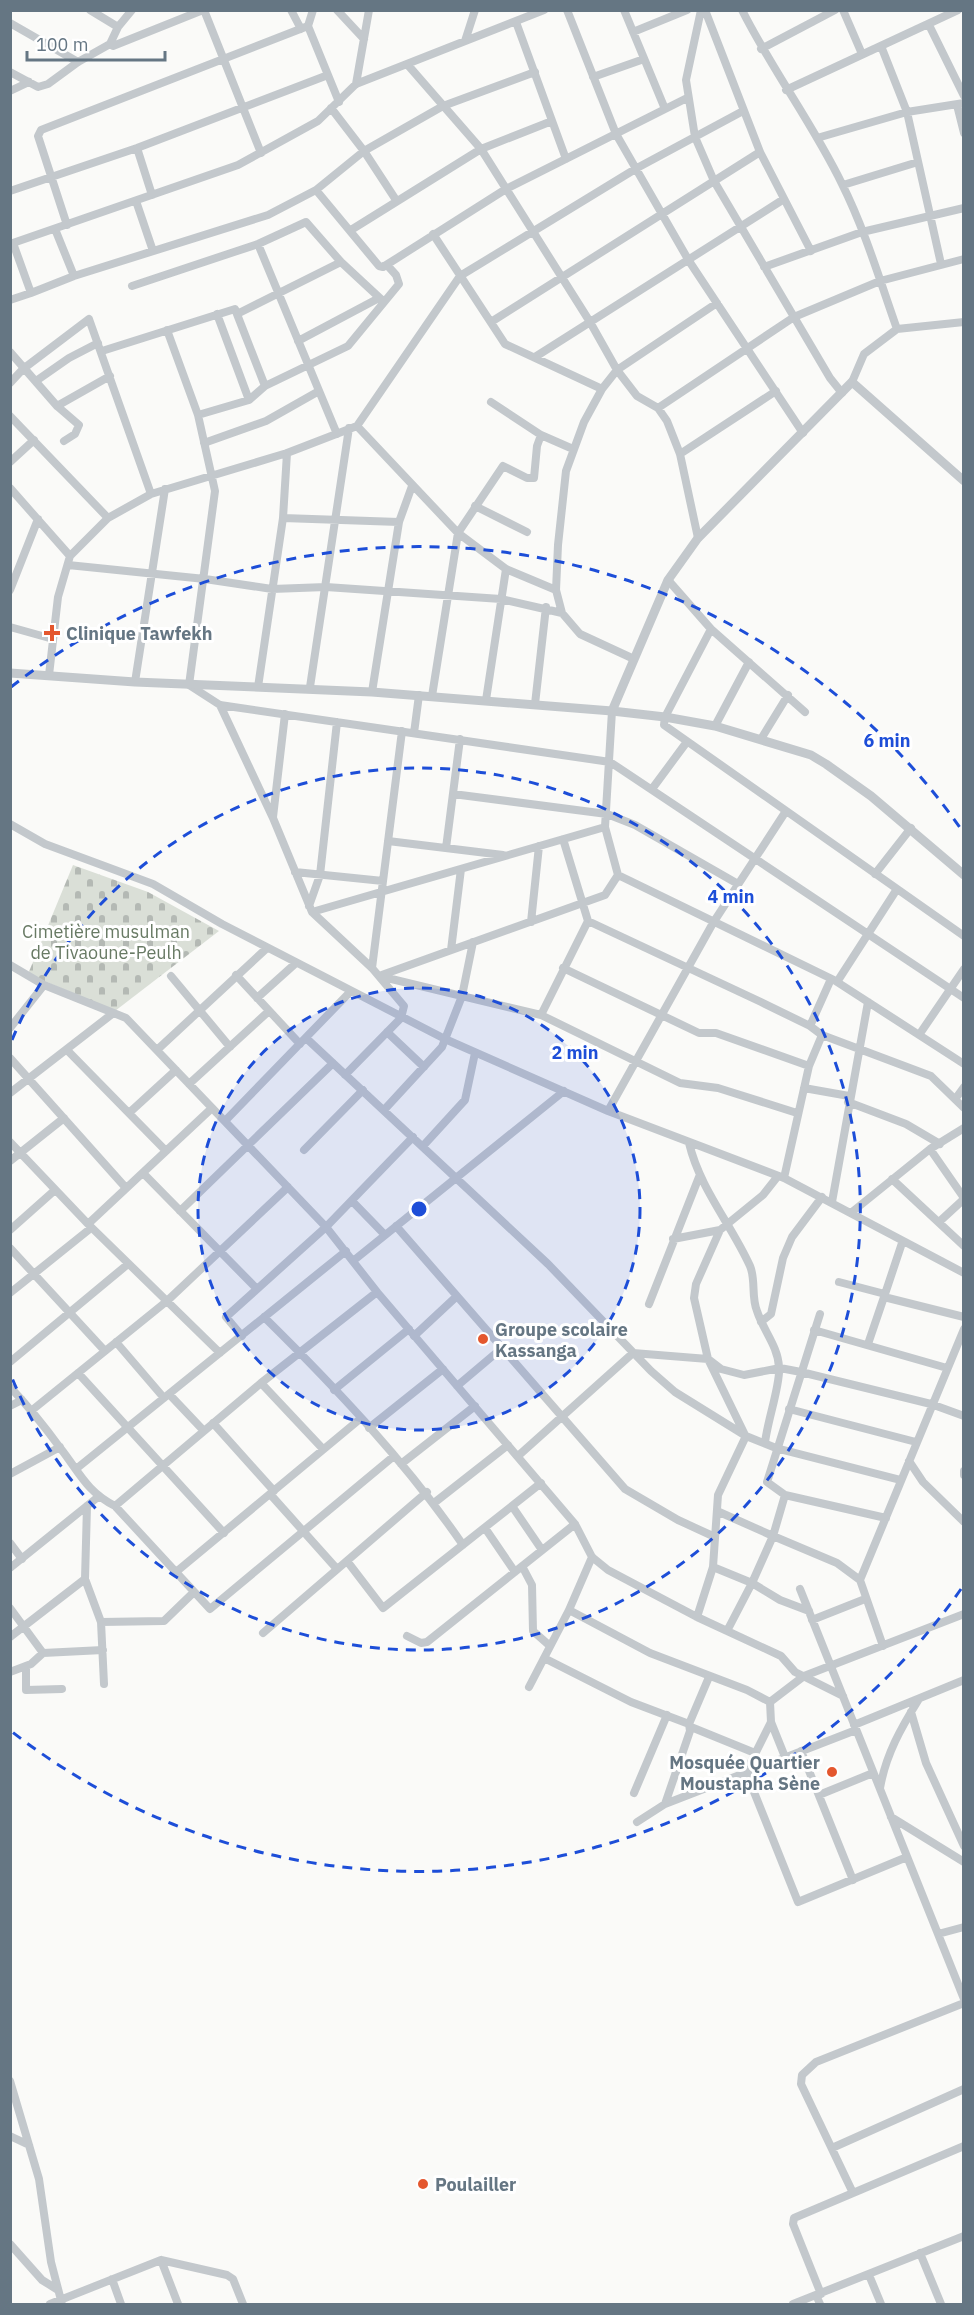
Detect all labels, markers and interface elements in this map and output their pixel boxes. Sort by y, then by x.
scale bar [27,24,165,62]
text: 100 m [36,33,88,56]
place label: Clinique Tawfekh [66,622,212,645]
marker: Clinique Tawfekh [43,624,61,642]
text: 6 min [863,729,911,752]
text: 4 min [707,885,755,908]
park label: Cimetière musulman de Tivaoune-Peulh [22,920,190,964]
text: 2 min [551,1041,599,1064]
centre of rings [409,1199,429,1219]
place label: Groupe scolaire Kassanga [495,1318,628,1362]
marker: Groupe scolaire Kassanga [476,1332,490,1346]
place label: Mosquée Quartier Moustapha Sène [669,1751,820,1795]
marker: Mosquée Quartier Moustapha Sène [825,1765,839,1779]
place label: Poulailler [435,2173,516,2196]
marker: Poulailler [416,2177,430,2191]

